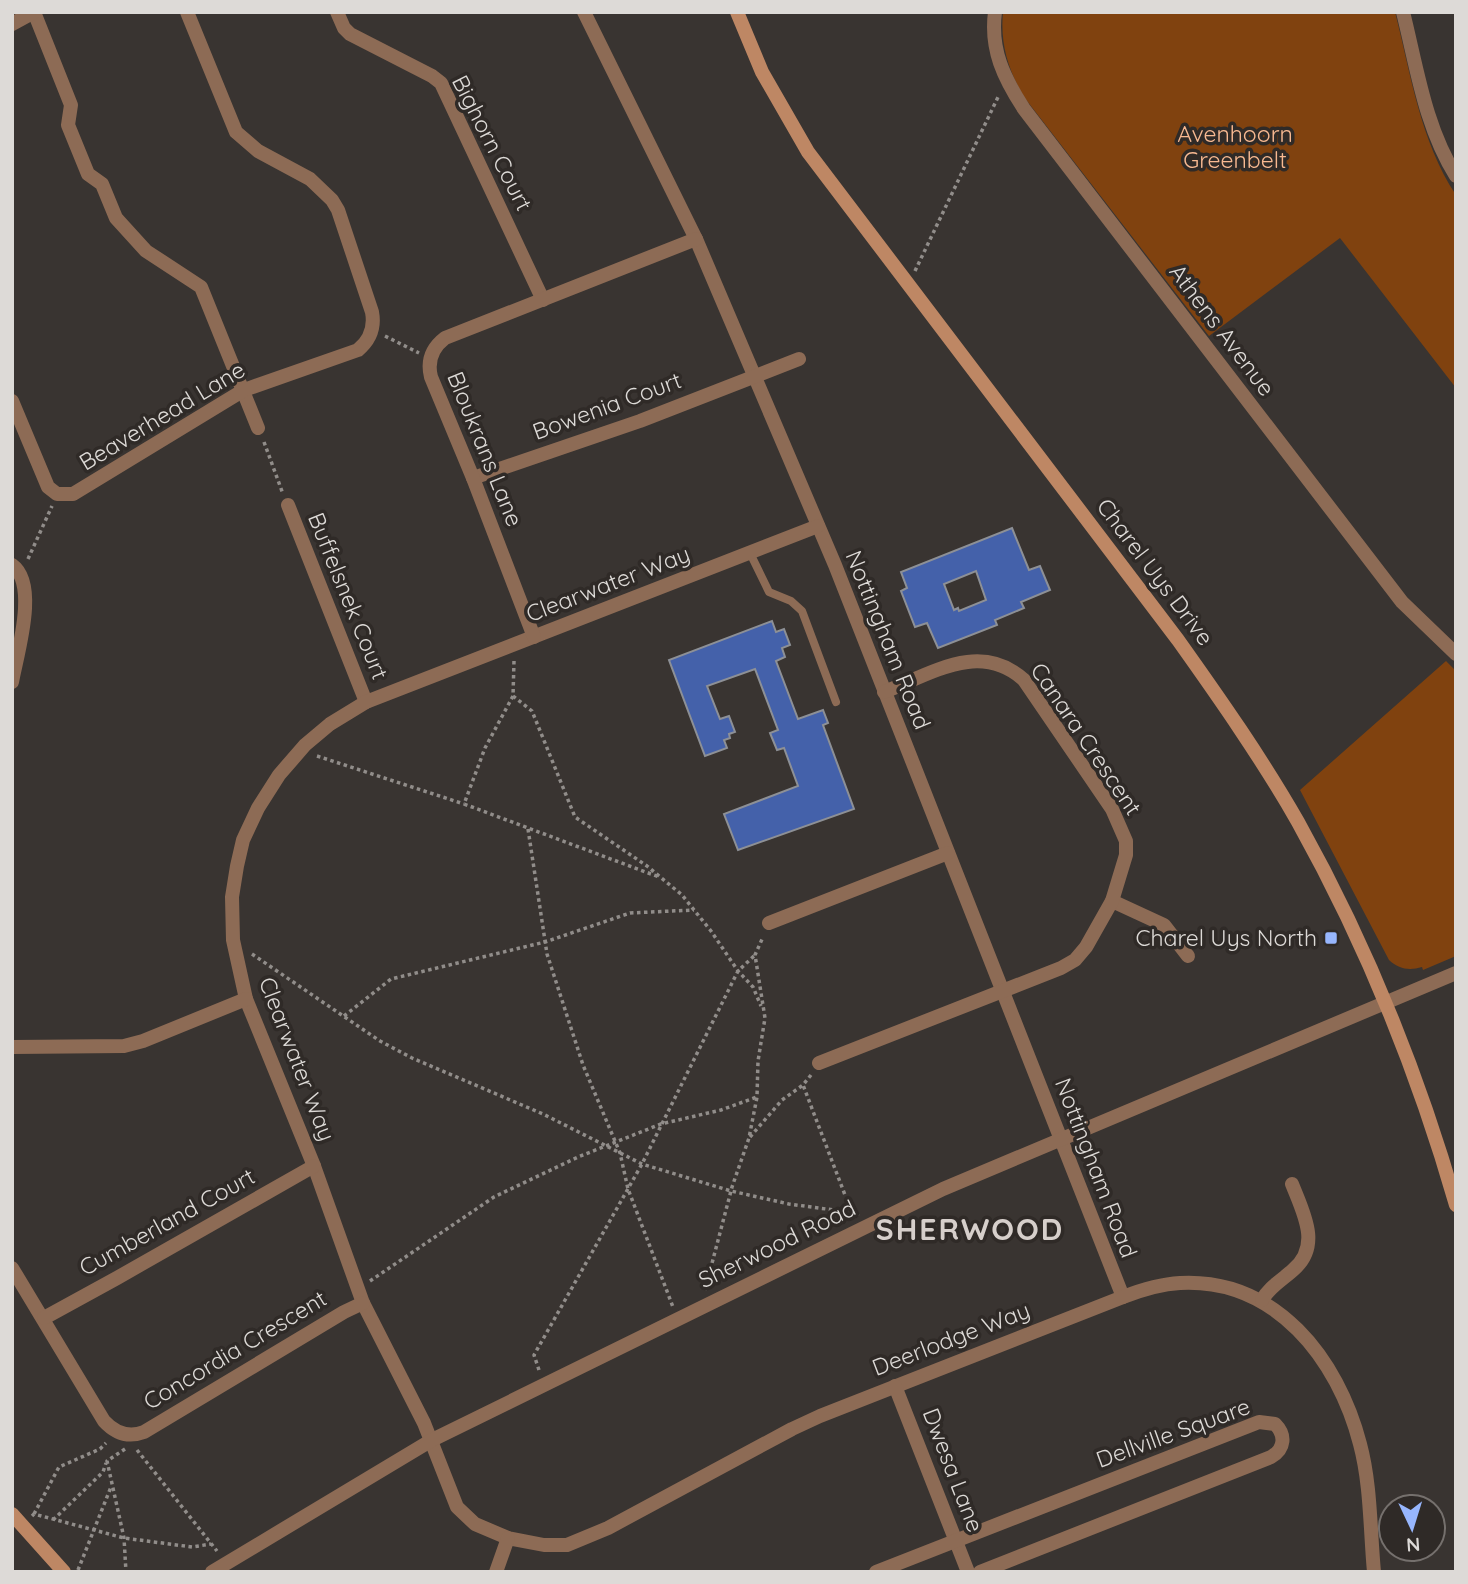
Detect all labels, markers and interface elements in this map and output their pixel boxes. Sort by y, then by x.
street label: Bighorn Court [446,70,539,216]
park label: Avenhoorn Greenbelt [1177,119,1293,174]
street label: Athens Avenue [1163,258,1281,401]
street label: Beaverhead Lane [74,355,250,477]
street label: Bowenia Court [528,365,685,446]
street label: Bloukrans Lane [441,367,530,531]
street label: Charel Uys Drive [1091,492,1220,651]
street label: Buffelsnek Court [302,508,395,684]
street label: Clearwater Way [522,539,694,628]
street label: Nottingham Road [839,546,938,733]
street label: Canara Crescent [1025,657,1148,821]
place label: Charel Uys North [1135,923,1317,952]
marker: Charel Uys North [1323,930,1339,946]
street label: Clearwater Way [253,973,342,1145]
street label: Nottingham Road [1049,1074,1144,1262]
street label: Cumberland Court [74,1161,260,1282]
street label: Sherwood Road [693,1193,860,1294]
district label: SHERWOOD [876,1210,1064,1248]
street label: Concordia Crescent [138,1283,332,1416]
street label: Deerlodge Way [868,1295,1034,1382]
street label: Dellville Square [1092,1391,1254,1474]
street label: Dwesa Lane [917,1404,990,1536]
north arrow [1377,1493,1447,1563]
text: N [1405,1533,1421,1557]

